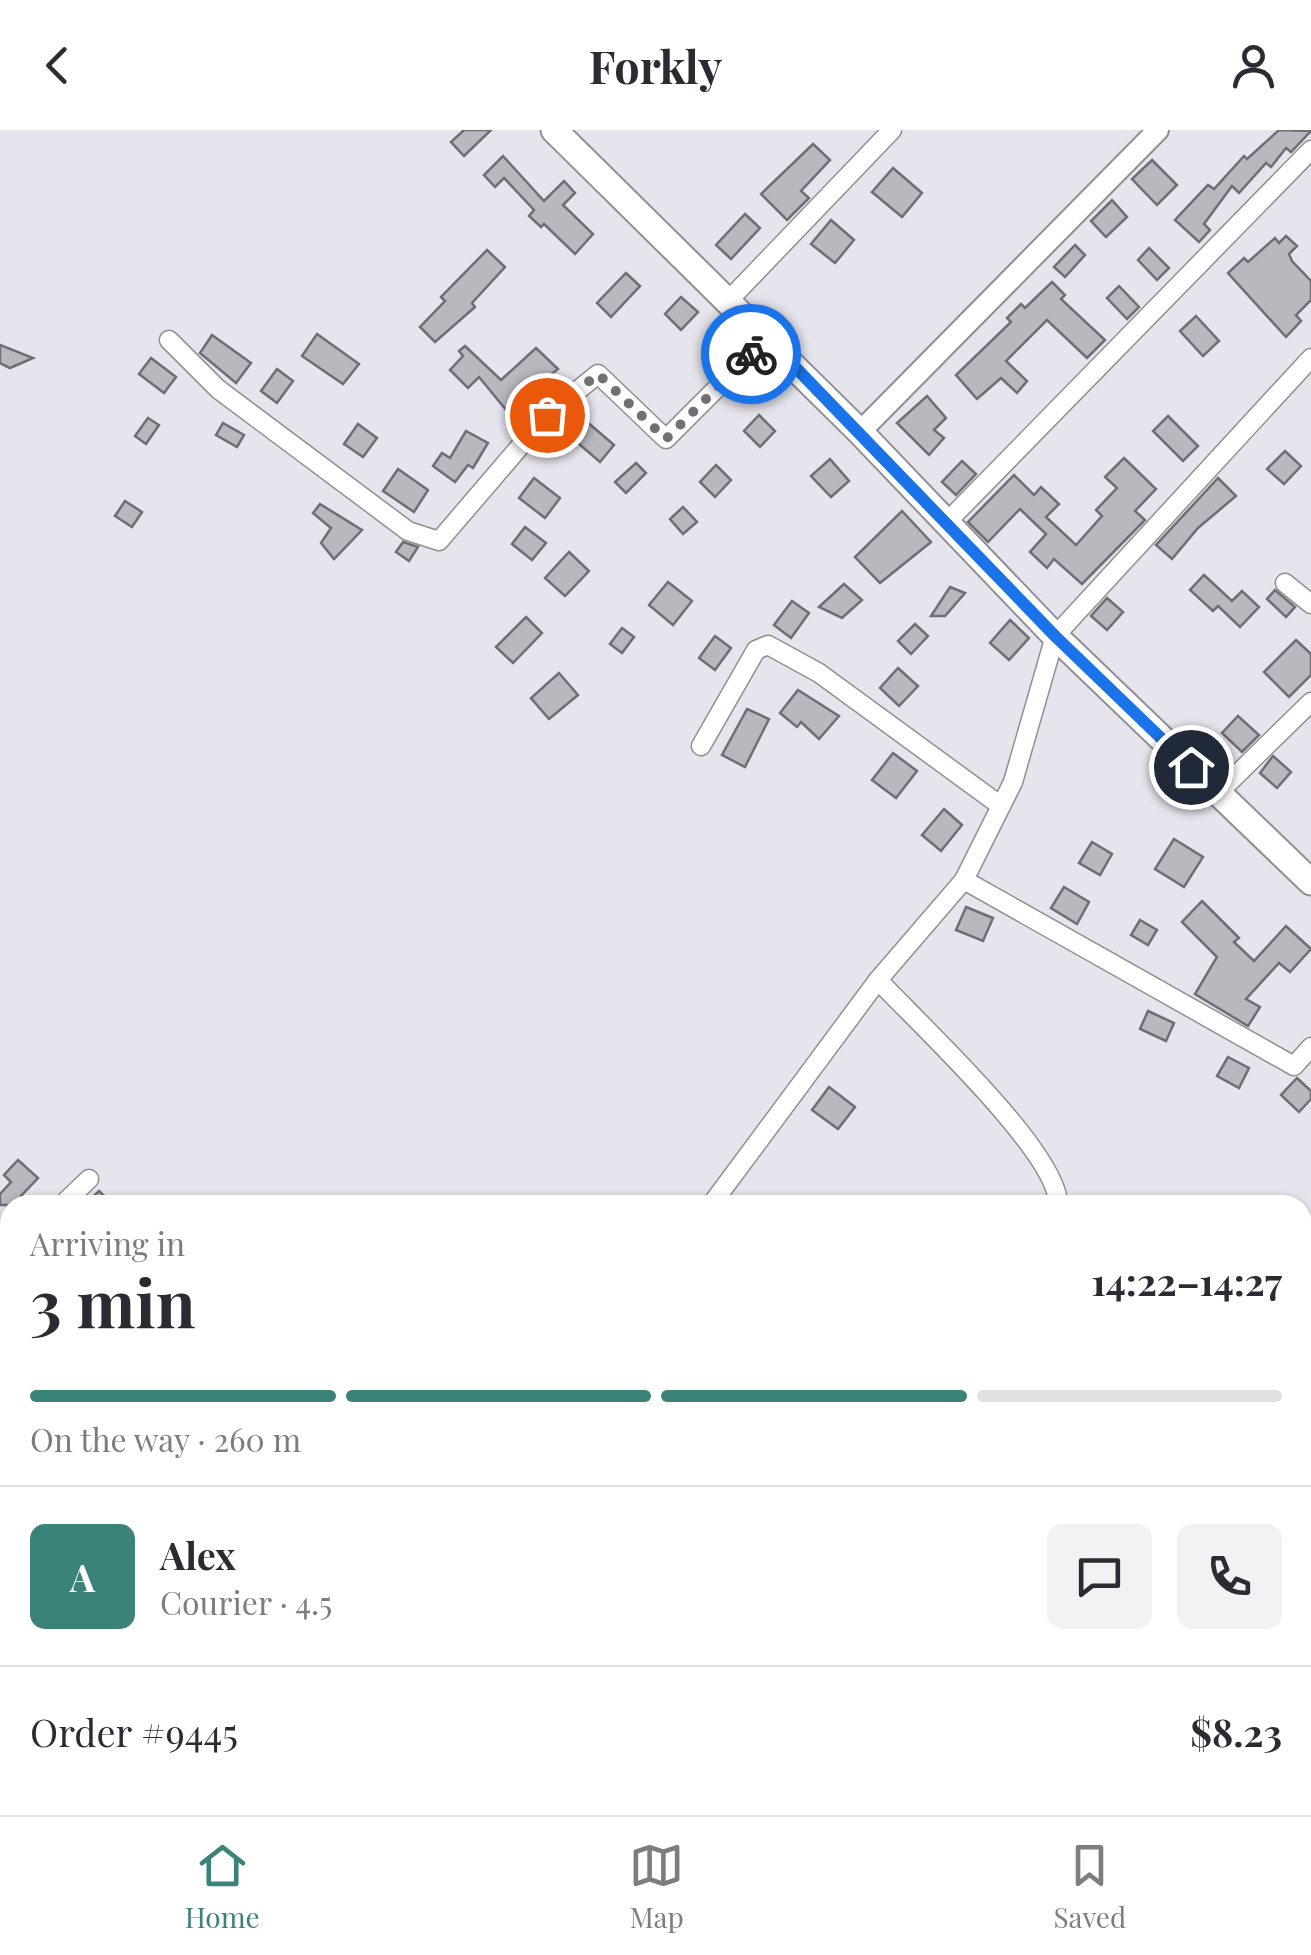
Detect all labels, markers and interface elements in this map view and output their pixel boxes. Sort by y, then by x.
text: Forkly [589,35,722,95]
icon: back [30,38,85,93]
icon: person [1226,38,1281,93]
courier [701,304,801,404]
icon: bike [724,327,779,382]
pin [505,373,590,458]
icon: bag [520,388,575,443]
pin [1149,725,1234,810]
icon: home [1164,740,1219,795]
text: Arriving in [30,1221,185,1264]
text: 14:22–14:27 [1091,1255,1282,1306]
text: 3 min [30,1258,196,1344]
text: On the way · 260 m [30,1417,301,1460]
button: chat [1047,1524,1152,1629]
button: phone [1177,1524,1282,1629]
text: Alex [160,1529,236,1580]
text: A [70,1551,95,1602]
text: Courier · 4.5 [160,1580,332,1623]
text: Order #9445 [30,1706,238,1757]
text: $8.23 [1190,1706,1282,1757]
tab: Home [185,1838,260,1935]
tab: Map [629,1838,684,1935]
tab: Saved [1053,1838,1126,1935]

